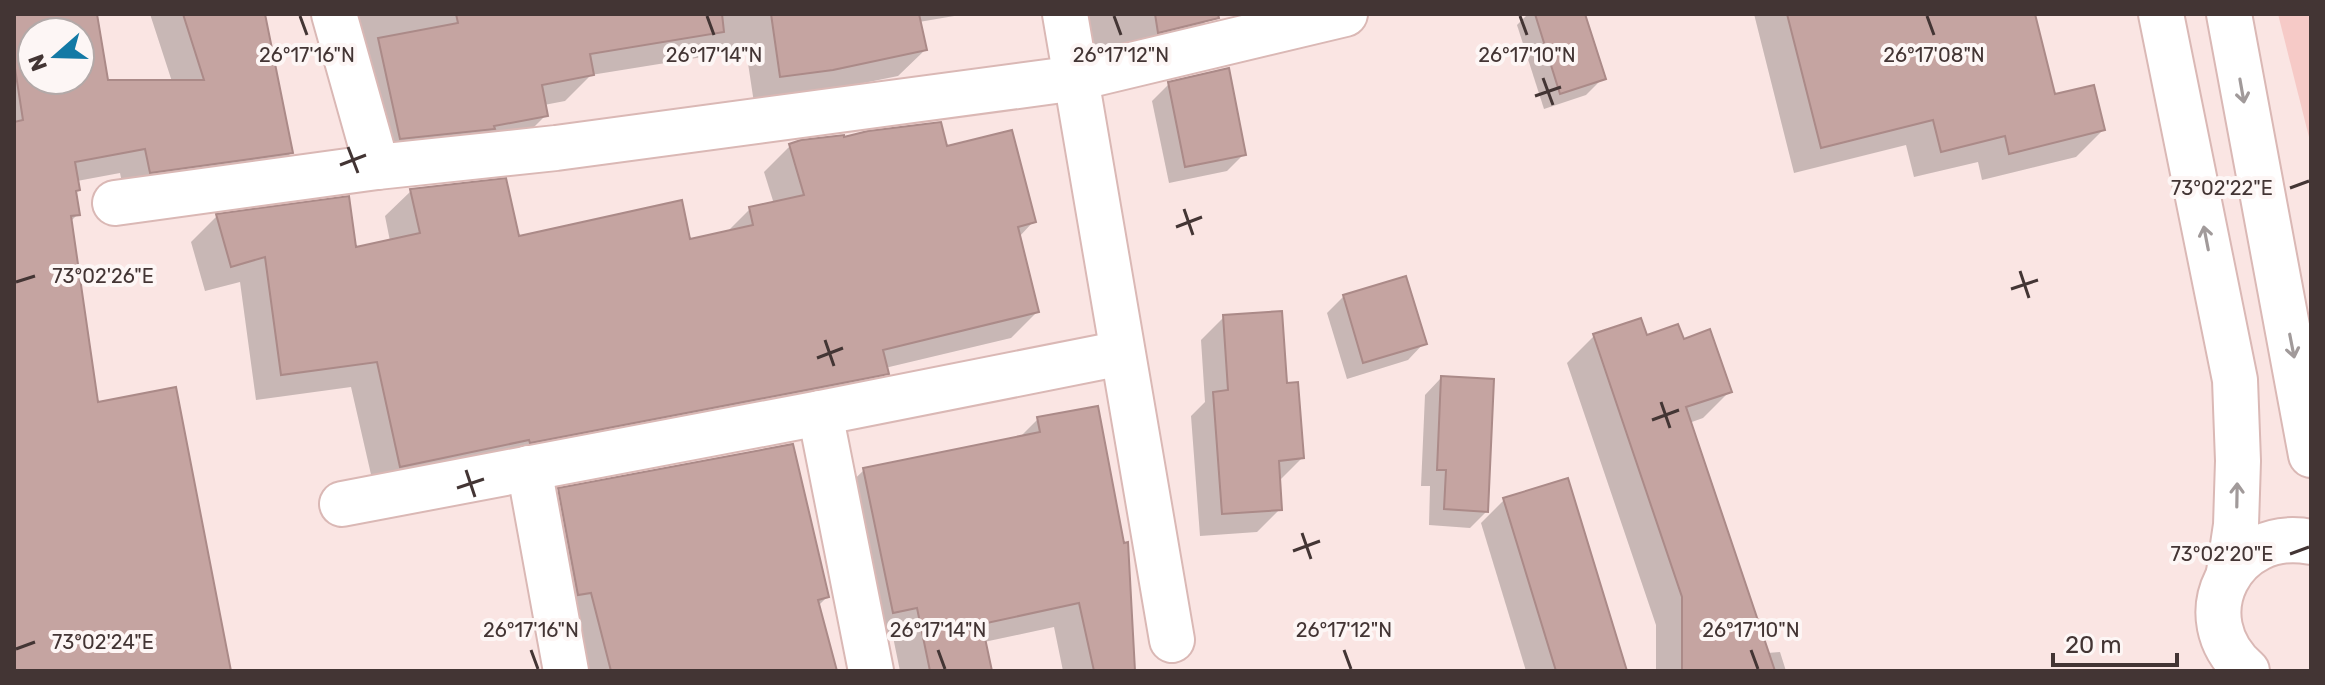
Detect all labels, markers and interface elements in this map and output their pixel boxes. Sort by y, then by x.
north arrow [16,16,96,96]
text: 26°17'16"N [259,43,355,67]
text: 26°17'14"N [666,43,762,67]
text: 26°17'12"N [1073,43,1169,67]
text: 26°17'10"N [1478,43,1576,67]
text: 26°17'08"N [1883,43,1985,67]
text: N [22,51,53,75]
one-way arrow [2236,78,2251,103]
text: 73°02'22"E [2171,176,2273,200]
one-way arrow [2198,226,2213,251]
text: 73°02'26"E [52,264,154,288]
one-way arrow [2285,333,2300,358]
one-way arrow [2229,482,2245,509]
text: 73°02'20"E [2171,542,2273,566]
scale bar [2053,617,2177,667]
text: 26°17'16"N [483,618,579,642]
text: 26°17'14"N [890,618,986,642]
text: 26°17'12"N [1296,618,1392,642]
text: 26°17'10"N [1702,618,1800,642]
text: 73°02'24"E [52,630,154,654]
text: 20 m [2065,631,2122,659]

